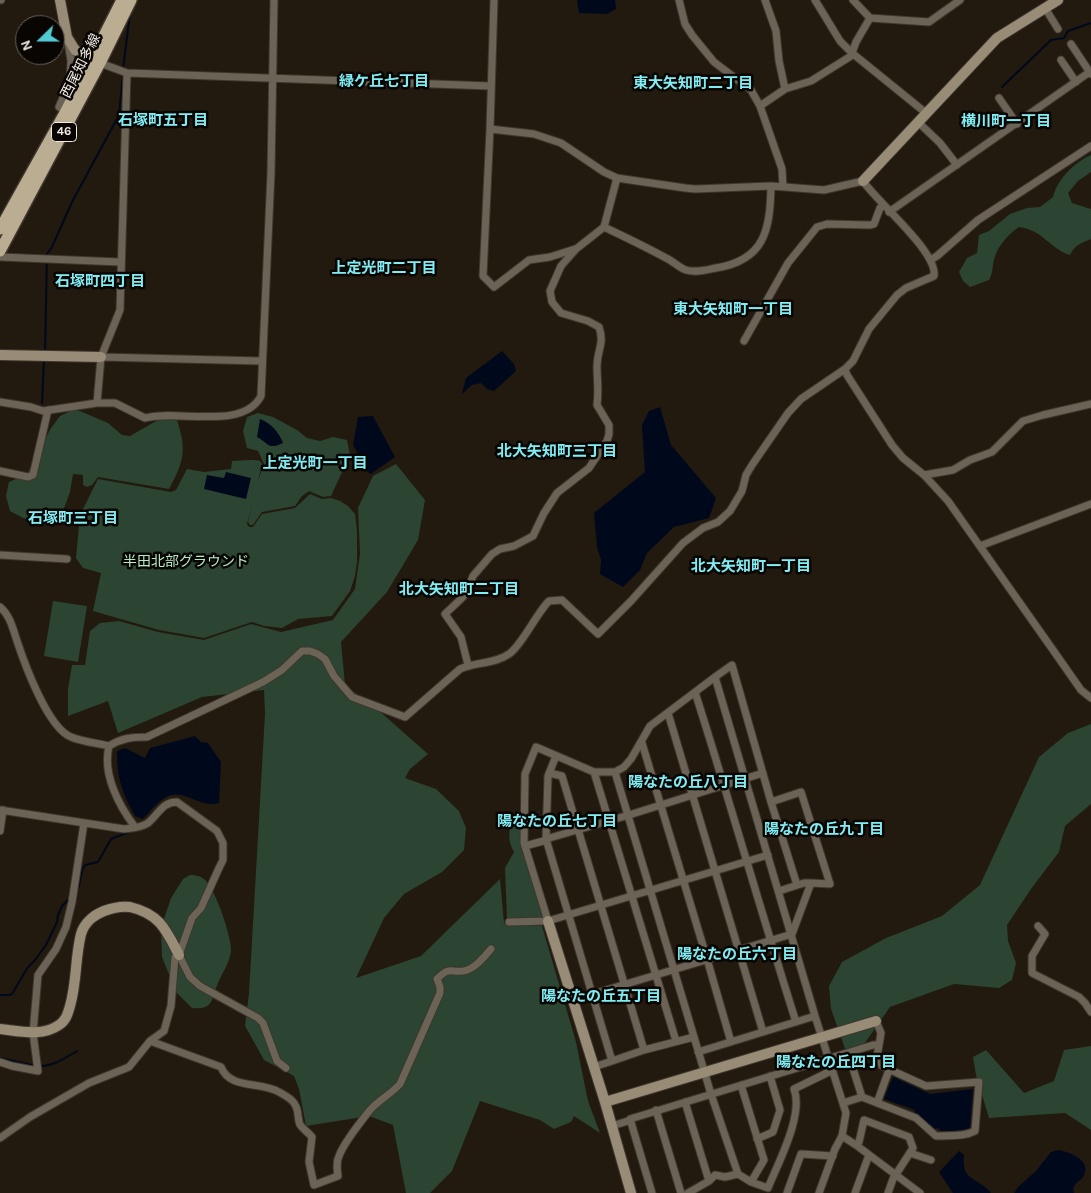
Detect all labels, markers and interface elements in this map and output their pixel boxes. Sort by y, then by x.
north arrow [15,15,65,65]
street label: 西尾知多線 [58,31,104,101]
text: N [17,38,36,53]
district label: 緑ケ丘七丁目 [339,73,429,91]
district label: 東大矢知町二丁目 [633,75,753,93]
district label: 石塚町五丁目 [118,112,208,130]
district label: 横川町一丁目 [961,113,1051,131]
road number: 46 [52,122,76,142]
district label: 上定光町二丁目 [332,260,436,278]
district label: 石塚町四丁目 [55,273,145,291]
district label: 東大矢知町一丁目 [673,301,793,319]
district label: 北大矢知町三丁目 [497,443,617,461]
district label: 上定光町一丁目 [263,455,367,473]
district label: 石塚町三丁目 [28,510,118,528]
park label: 半田北部グラウンド [123,554,249,570]
district label: 北大矢知町一丁目 [691,558,811,576]
district label: 北大矢知町二丁目 [399,581,519,599]
district label: 陽なたの丘八丁目 [628,774,748,792]
district label: 陽なたの丘七丁目 [497,813,617,831]
district label: 陽なたの丘九丁目 [764,821,884,839]
district label: 陽なたの丘六丁目 [677,946,797,964]
district label: 陽なたの丘五丁目 [541,988,661,1006]
district label: 陽なたの丘四丁目 [776,1054,896,1072]

